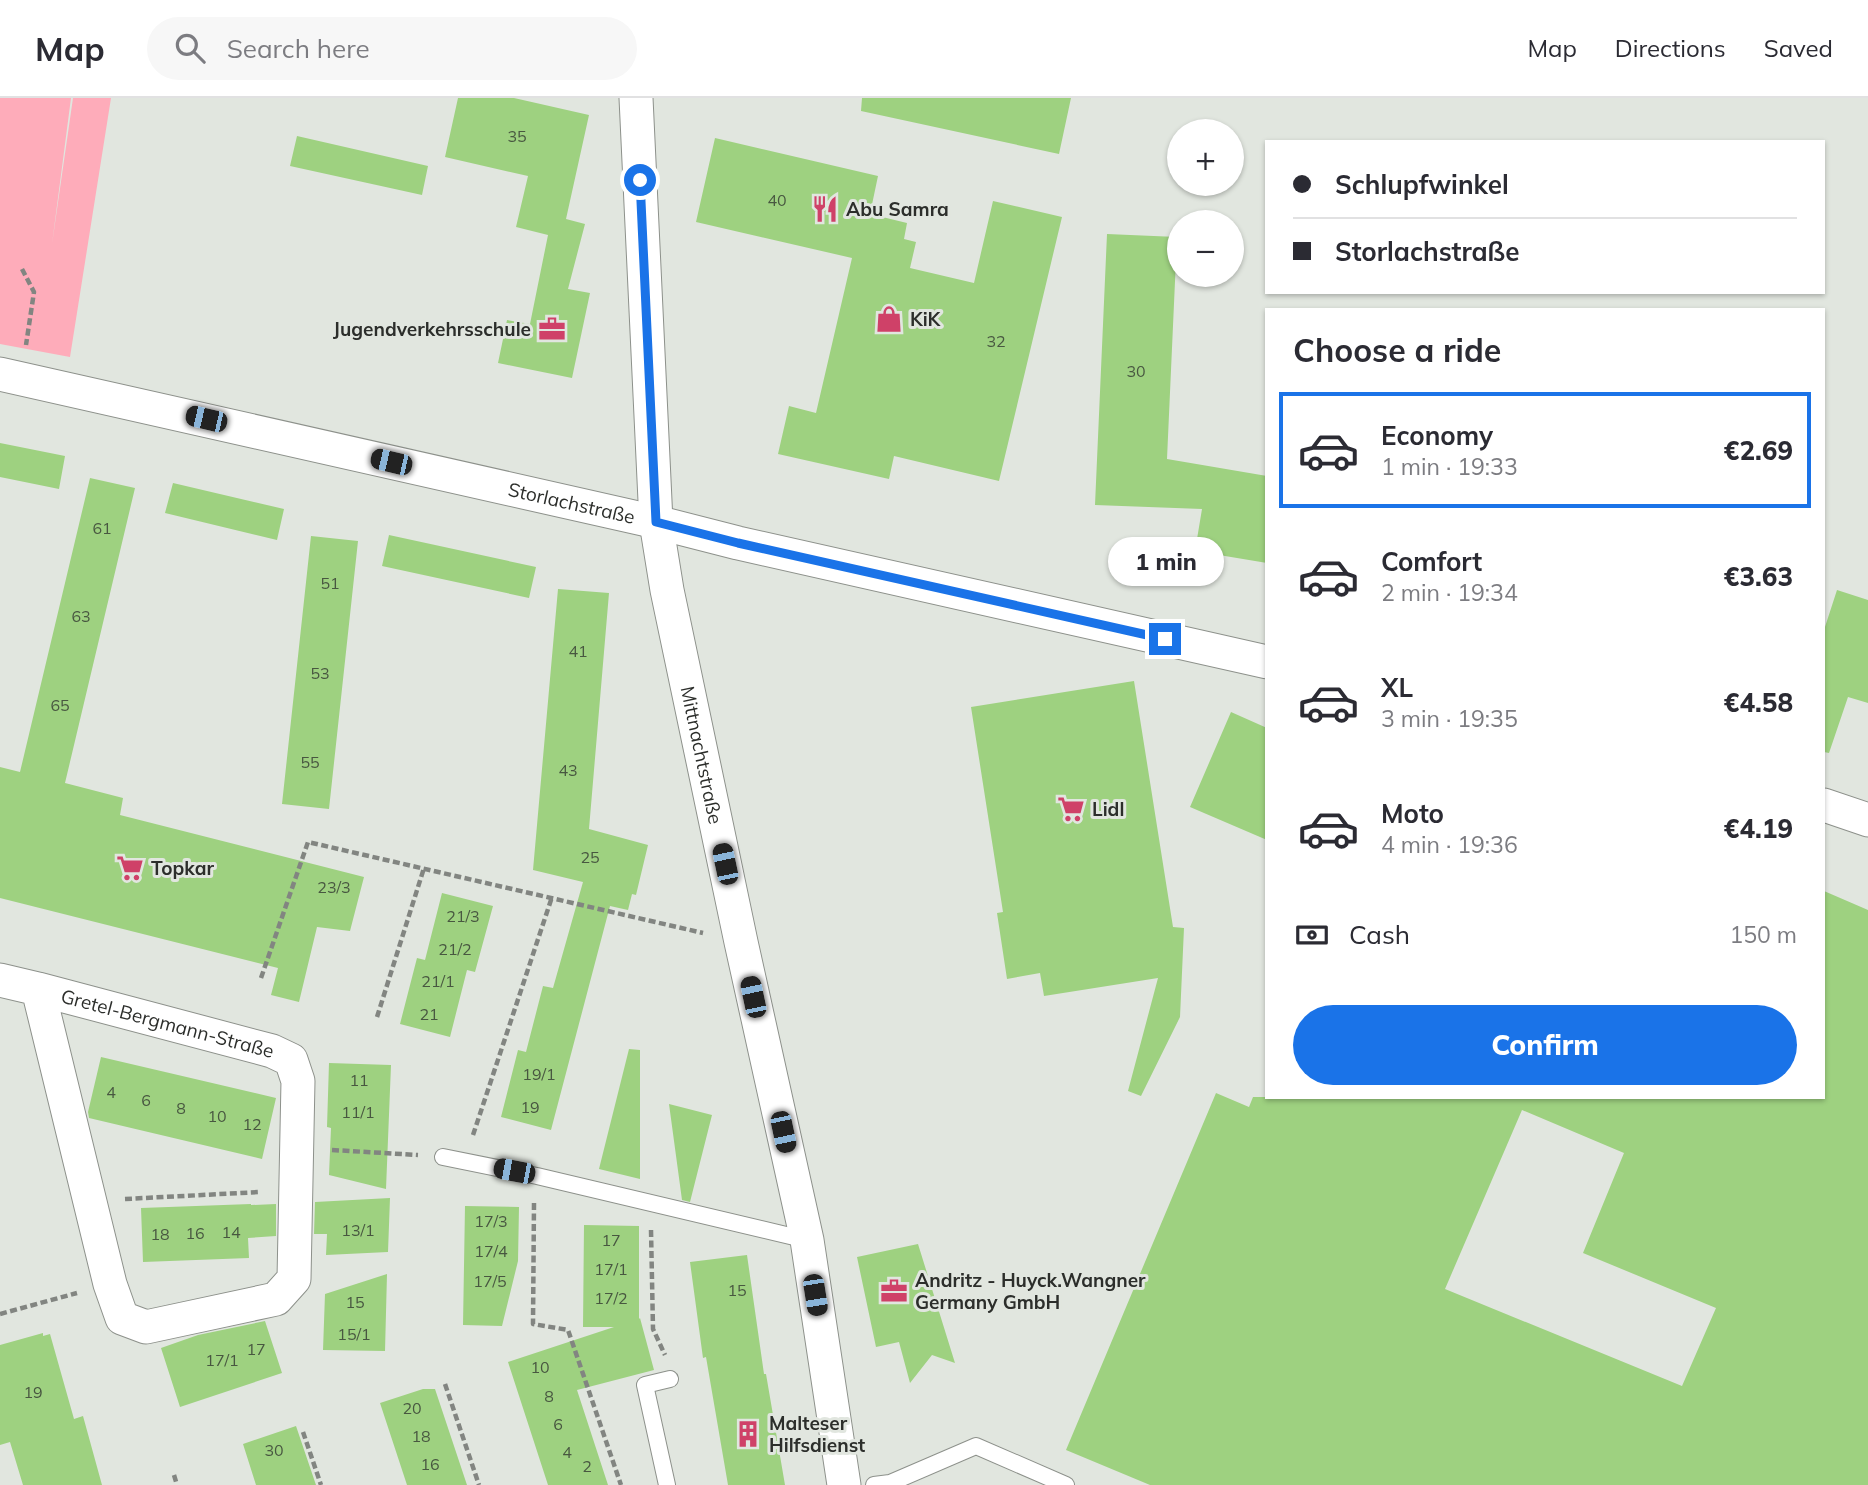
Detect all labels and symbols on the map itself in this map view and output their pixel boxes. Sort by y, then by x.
house number: 35 [507,126,527,146]
route start [624,164,656,196]
house number: 40 [767,190,787,210]
restaurant icon: Abu Samra [810,194,840,224]
place label: Abu Samra [846,197,949,221]
shop icon: KiK [874,304,904,334]
place label: KiK [910,307,942,331]
office icon: Jugendverkehrsschule [537,314,567,344]
place label: Jugendverkehrsschule [333,317,531,341]
house number: 32 [986,331,1006,351]
house number: 30 [1126,361,1146,381]
car [184,404,229,434]
car [369,447,414,477]
street label: Storlachstraße [506,477,637,529]
house number: 61 [92,518,112,538]
callout: 1 min [1107,538,1223,587]
house number: 51 [320,573,340,593]
house number: 63 [71,606,91,626]
route end [1149,623,1181,655]
house number: 41 [568,641,588,661]
house number: 53 [310,663,330,683]
street label: Mittnachtstraße [676,684,728,826]
house number: 65 [50,695,70,715]
house number: 55 [300,752,320,772]
house number: 43 [558,760,578,780]
supermarket icon: Lidl [1056,794,1086,824]
place label: Lidl [1092,797,1124,821]
car [711,841,740,887]
house number: 25 [580,847,600,867]
supermarket icon: Topkar [115,853,145,883]
place label: Topkar [151,856,214,880]
house number: 23/3 [317,877,351,897]
house number: 21/3 [446,906,480,926]
house number: 21/2 [438,939,472,959]
house number: 21/1 [421,971,455,991]
car [739,974,768,1020]
street label: Gretel-Bergmann-Straße [58,984,277,1063]
house number: 21 [419,1004,439,1024]
house number: 19/1 [522,1064,556,1084]
house number: 11 [349,1070,369,1090]
house number: 4 [106,1082,116,1102]
house number: 6 [141,1090,151,1110]
house number: 19 [520,1097,540,1117]
house number: 8 [176,1098,186,1118]
house number: 11/1 [341,1102,375,1122]
house number: 10 [207,1106,227,1126]
car [769,1109,798,1155]
house number: 12 [242,1114,262,1134]
car [492,1157,537,1185]
house number: 17/3 [474,1211,508,1231]
house number: 13/1 [341,1220,375,1240]
house number: 14 [221,1222,241,1242]
house number: 16 [185,1223,205,1243]
house number: 18 [150,1224,170,1244]
house number: 17 [601,1230,621,1250]
house number: 17/4 [474,1241,508,1261]
house number: 17/1 [594,1259,628,1279]
place label: Andritz - Huyck.Wangner Germany GmbH [915,1268,1146,1314]
house number: 17/5 [473,1271,507,1291]
car [802,1273,829,1317]
office icon: Andritz - Huyck.Wangner Germany GmbH [879,1276,909,1306]
house number: 15 [727,1280,747,1300]
house number: 17/2 [594,1288,628,1308]
house number: 15 [345,1292,365,1312]
house number: 15/1 [337,1324,371,1344]
house number: 17 [246,1339,266,1359]
house number: 17/1 [205,1350,239,1370]
house number: 10 [530,1357,550,1377]
house number: 19 [23,1382,43,1402]
house number: 8 [544,1386,554,1406]
house number: 20 [402,1398,422,1418]
place label: Malteser Hilfsdienst [769,1411,865,1457]
house number: 6 [553,1414,563,1434]
building icon: Malteser Hilfsdienst [733,1419,763,1449]
house number: 18 [411,1426,431,1446]
house number: 30 [264,1440,284,1460]
house number: 4 [562,1442,572,1462]
house number: 16 [420,1454,440,1474]
house number: 2 [582,1456,592,1476]

